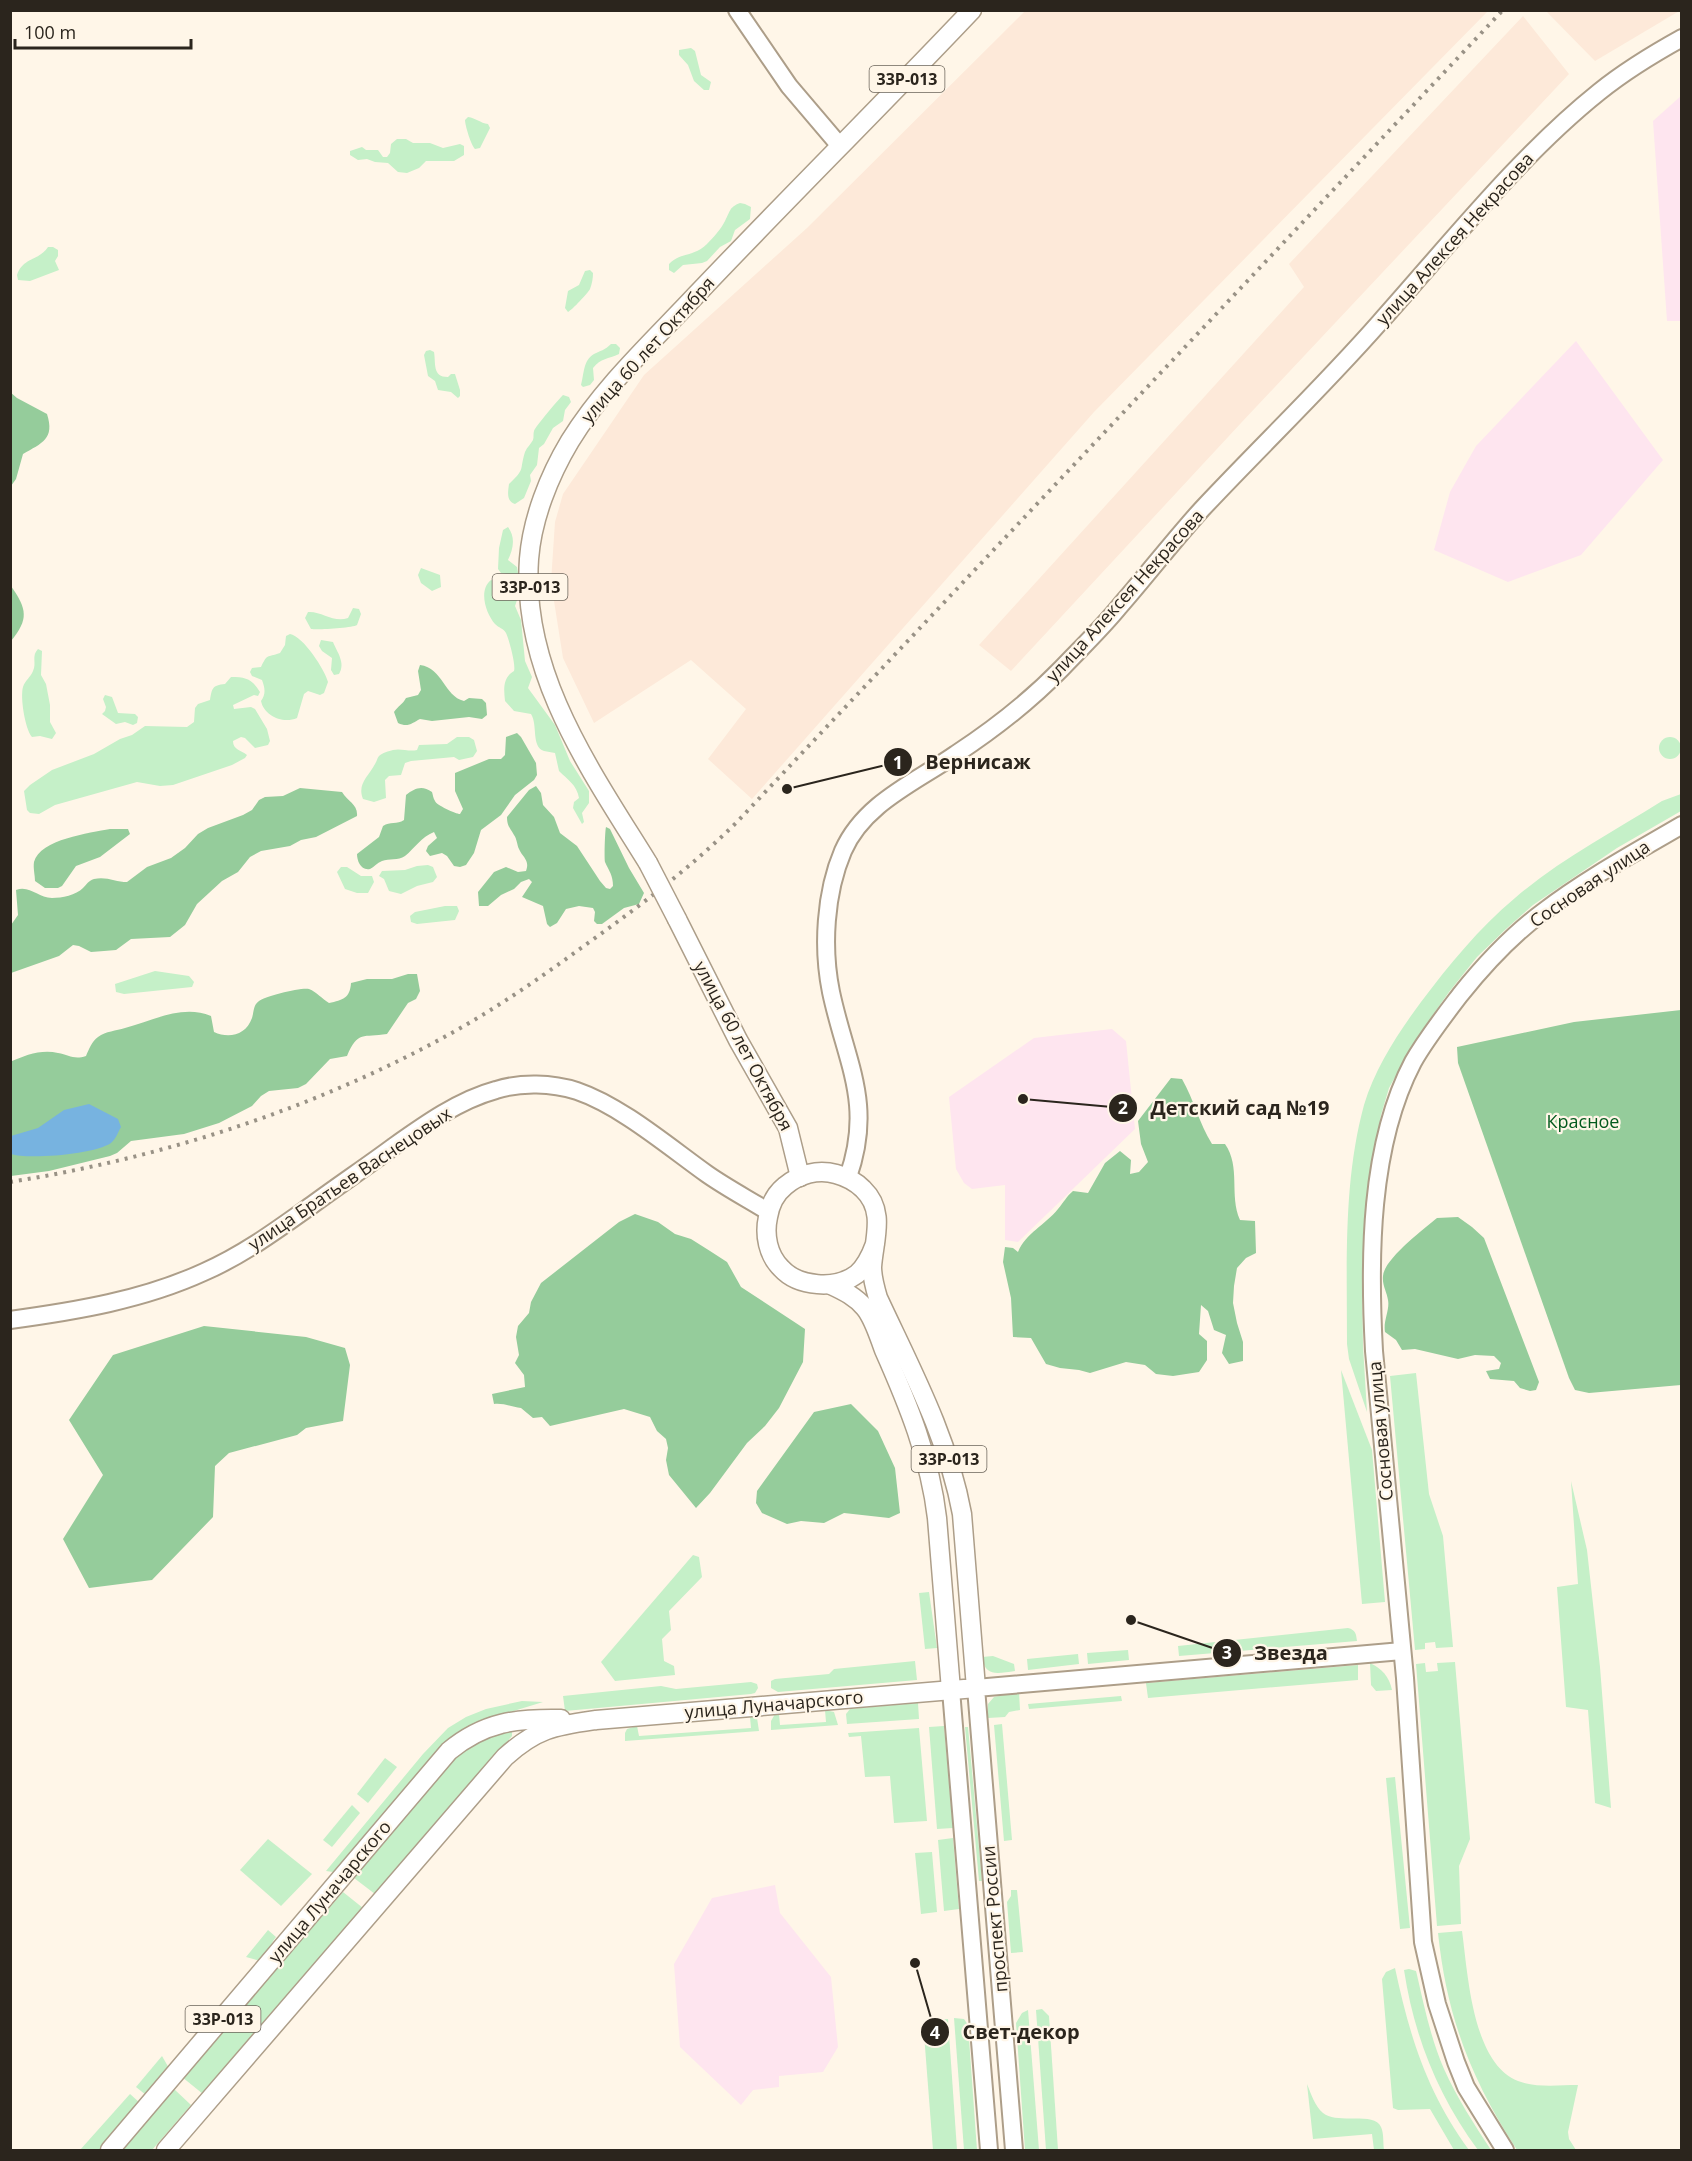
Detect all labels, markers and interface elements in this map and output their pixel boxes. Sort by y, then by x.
scale bar [15,12,190,50]
text: 100 m [24,20,76,44]
road number: 33Р-013 [870,66,944,92]
street label: улица Алексея Некрасова [1370,147,1538,330]
street label: улица 60 лет Октября [575,271,719,428]
street label: улица Алексея Некрасова [1040,504,1208,687]
road number: 33Р-013 [492,574,568,600]
callout: Вернисаж [883,743,1042,781]
text: Вернисаж [925,748,1031,775]
text: 1 [893,750,903,774]
street label: Сосновая улица [1525,834,1654,932]
street label: улица 60 лет Октября [689,956,799,1135]
callout: Детский сад №19 [1108,1089,1342,1127]
text: Детский сад №19 [1150,1094,1330,1121]
text: 2 [1118,1095,1128,1119]
street label: улица Братьев Васнецовых [243,1101,456,1255]
park label: Красное [1547,1109,1619,1133]
street label: Сосновая улица [1362,1360,1398,1502]
road number: 33Р-013 [912,1446,986,1472]
callout: Звезда [1212,1634,1340,1672]
text: Звезда [1254,1639,1328,1666]
text: 3 [1222,1640,1232,1664]
street label: улица Луначарского [684,1684,864,1724]
street label: улица Луначарского [262,1815,396,1968]
street label: проспект России [976,1845,1012,1993]
road number: 33Р-013 [186,2006,260,2032]
callout: Свет-декор [920,2013,1092,2051]
text: Свет-декор [962,2018,1080,2045]
text: 4 [930,2020,940,2044]

